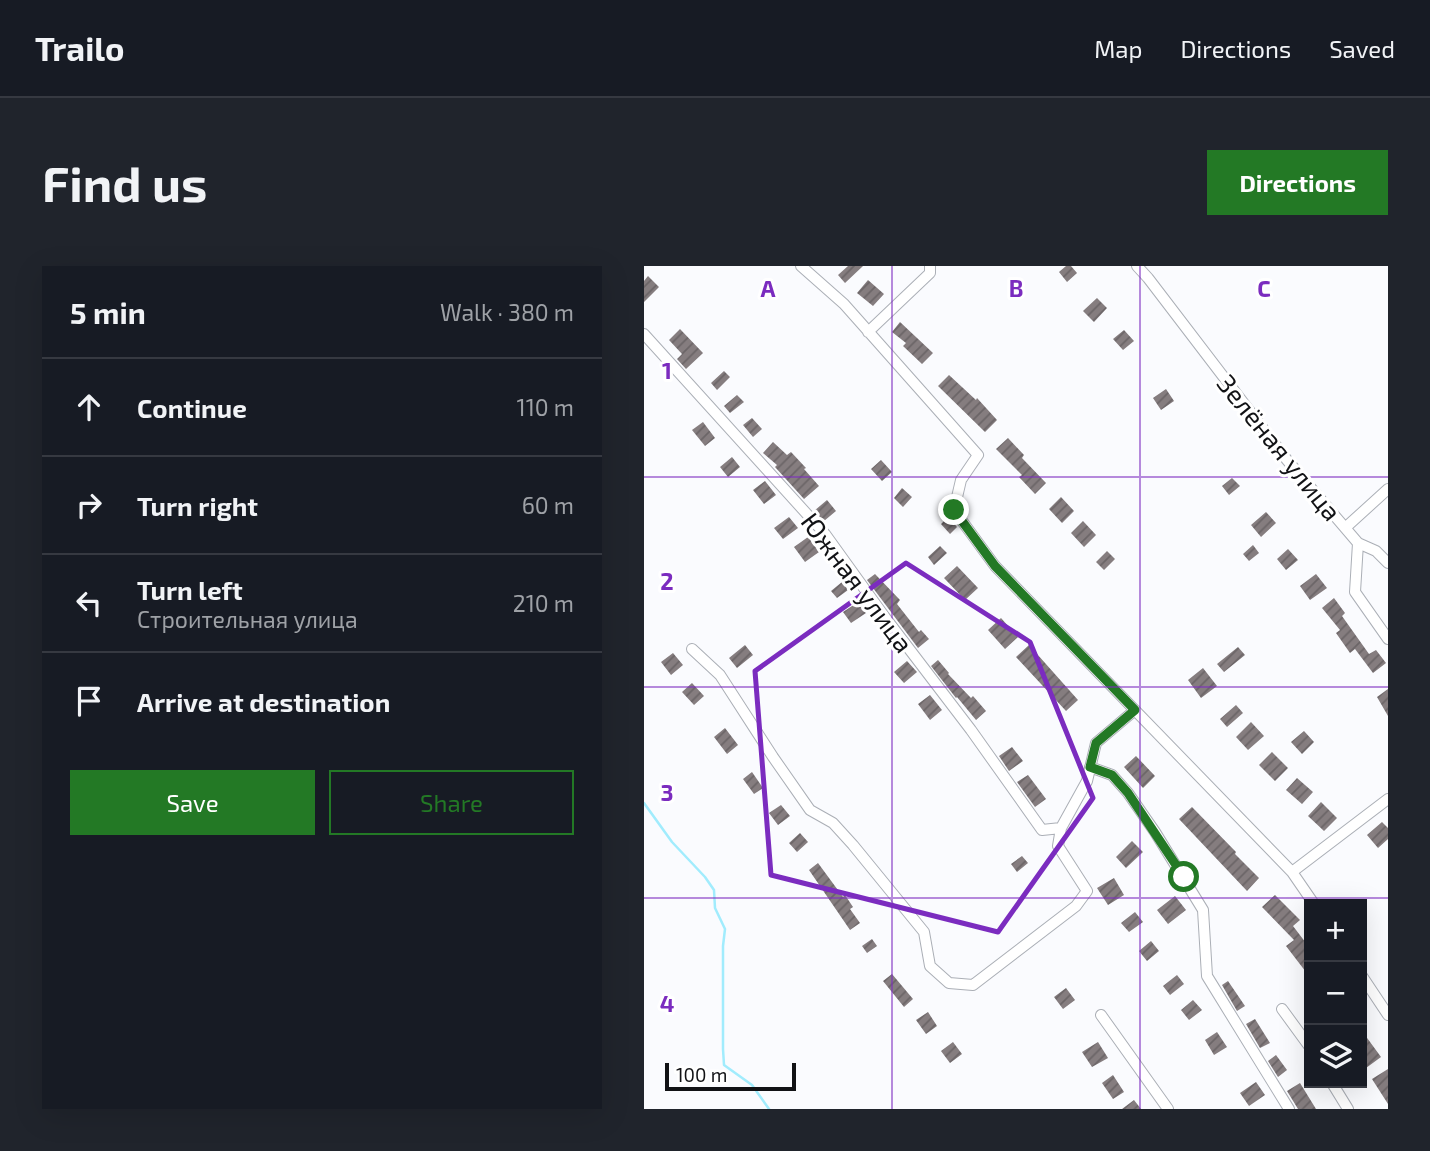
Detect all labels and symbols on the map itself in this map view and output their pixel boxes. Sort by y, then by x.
text: A [760,274,776,302]
text: B [1009,274,1023,302]
text: C [1257,274,1271,302]
text: 1 [662,356,672,384]
street label: Зелёная улица [1211,368,1348,527]
route end [938,494,969,525]
street label: Южная улица [795,506,921,658]
text: 2 [660,567,674,595]
text: 3 [660,778,674,806]
route start [1168,861,1199,892]
text: 4 [660,989,674,1017]
scale bar [665,1060,796,1092]

